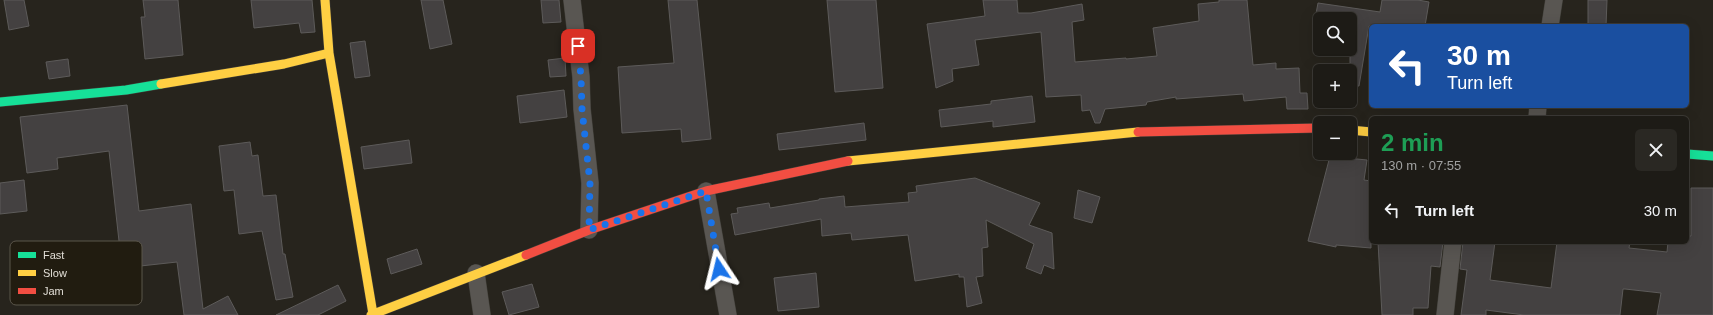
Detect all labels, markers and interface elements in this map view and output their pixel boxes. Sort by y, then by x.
map controls [1313,12,1357,160]
button: search [1313,12,1357,56]
pin [561,29,595,63]
icon: arrive [567,35,589,57]
icon: left [1381,40,1433,92]
text: 30 m [1447,40,1511,71]
button: + [1313,64,1357,108]
text: Turn left [1447,73,1512,93]
button: − [1313,116,1357,160]
text: 2 min [1381,129,1444,156]
button: close [1635,129,1677,171]
text: 130 m · 07:55 [1381,158,1461,173]
icon: left [1381,199,1403,221]
text: Turn left [1415,202,1474,219]
text: 30 m [1644,202,1677,219]
legend [10,241,142,305]
position arrow [698,248,740,290]
text: Fast [43,249,64,261]
text: Slow [43,267,67,279]
text: Jam [43,285,64,297]

